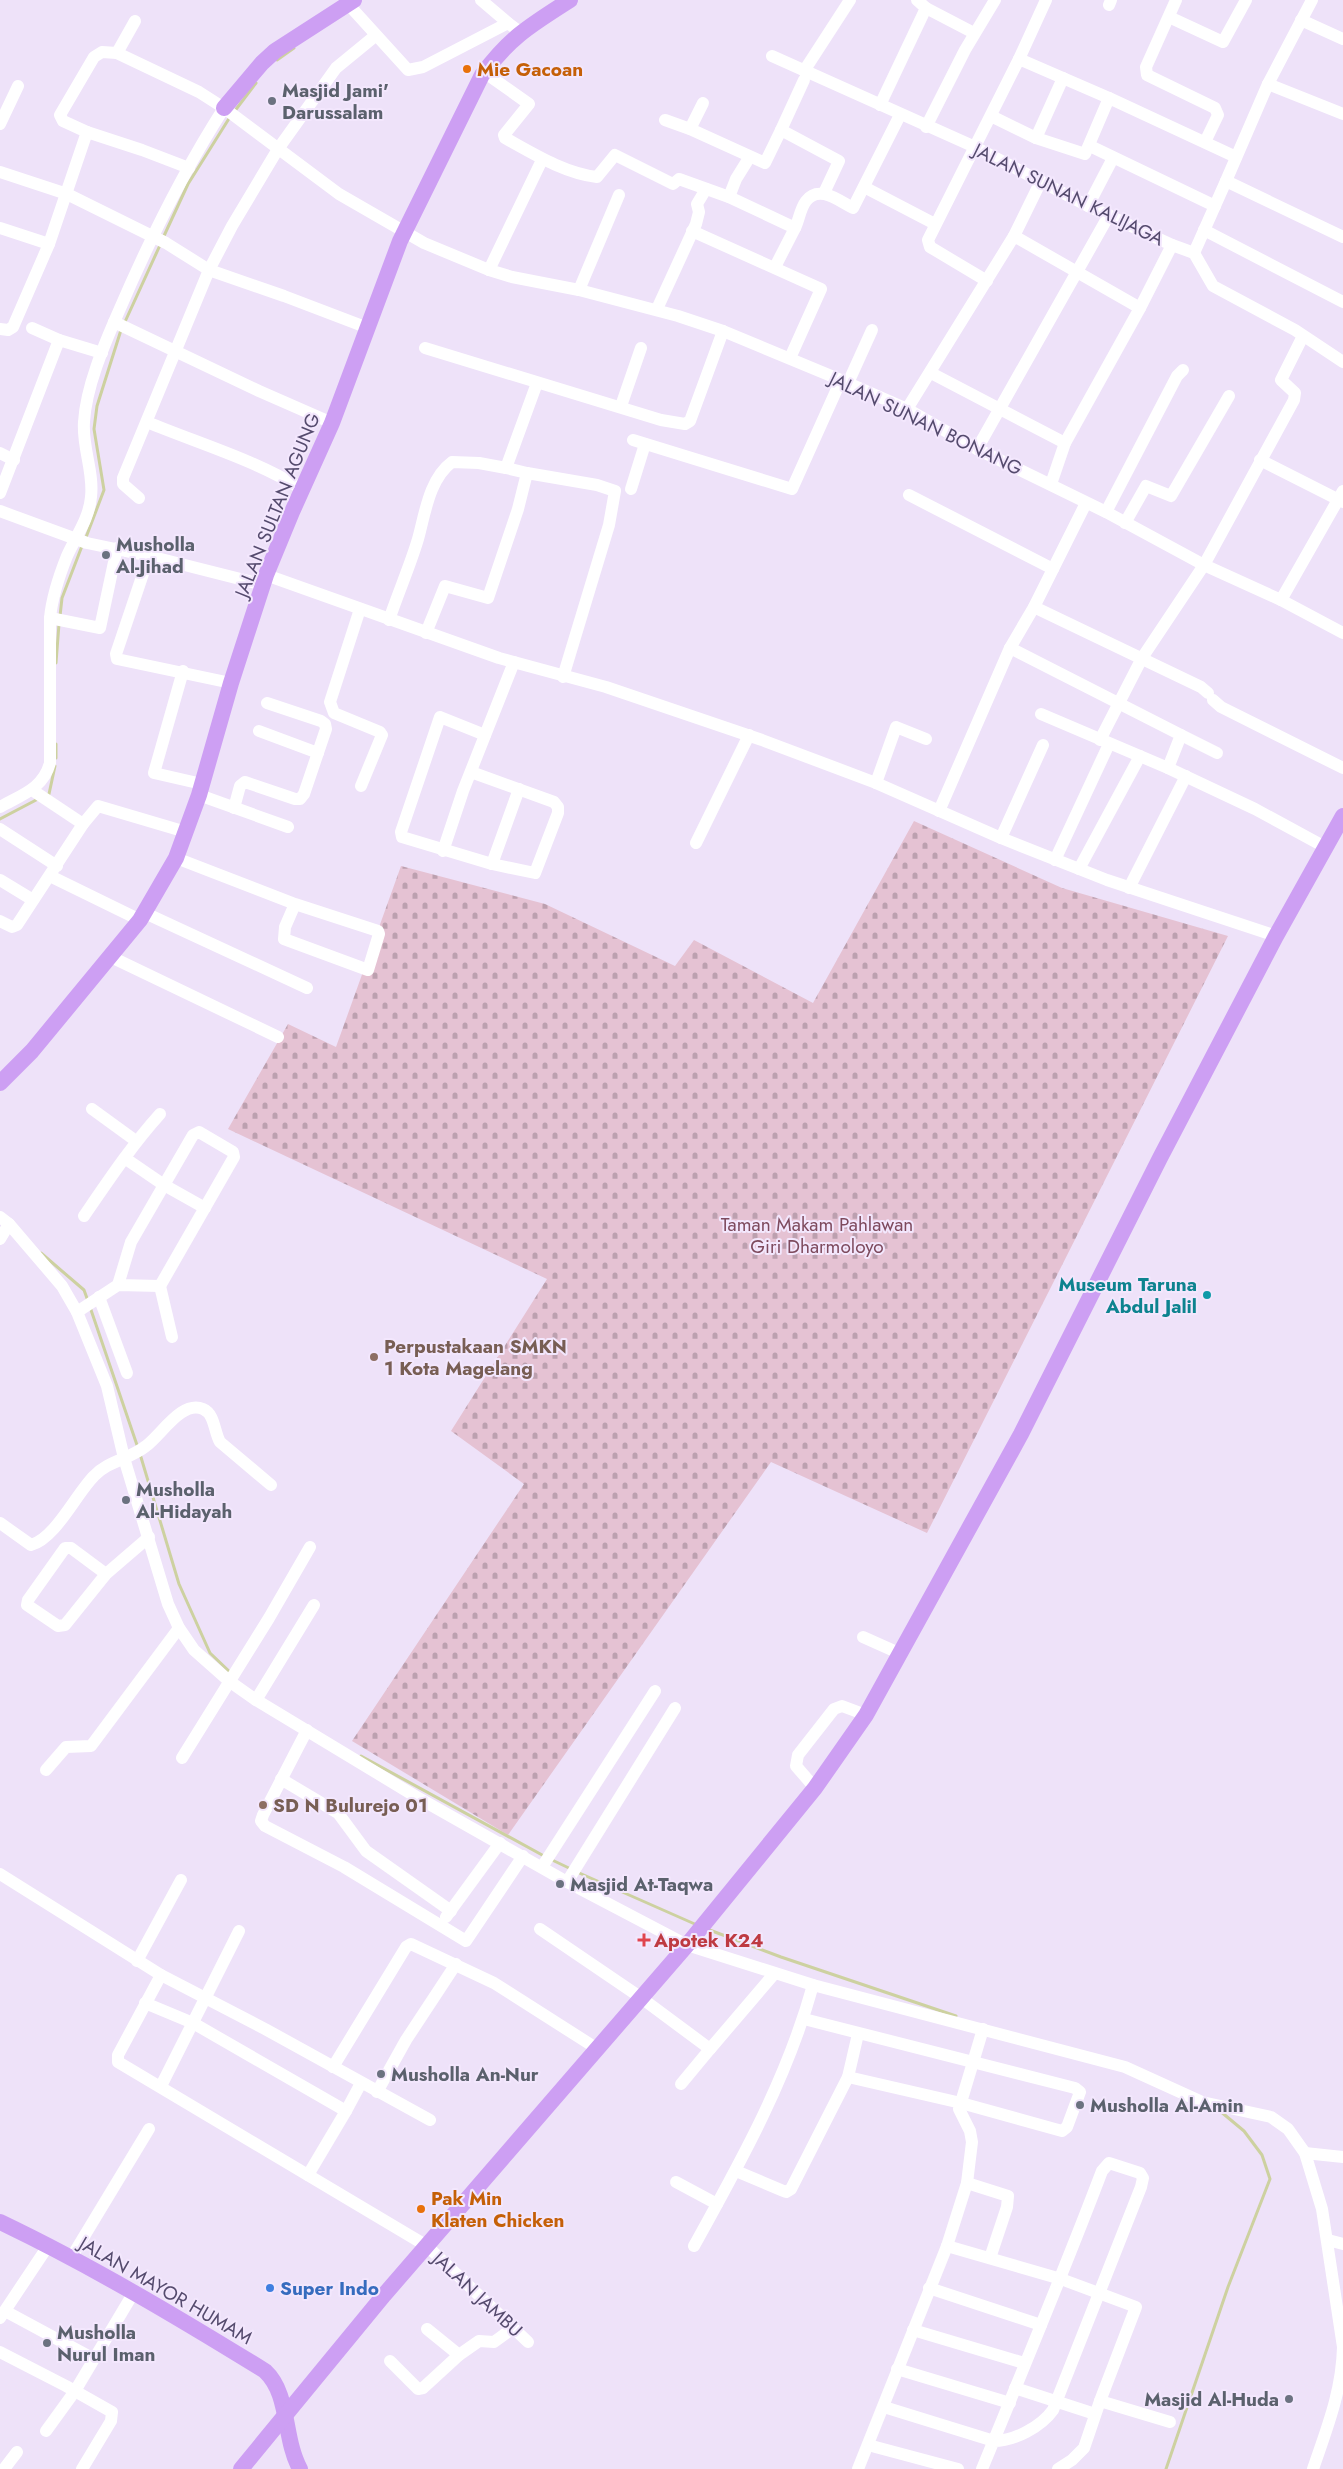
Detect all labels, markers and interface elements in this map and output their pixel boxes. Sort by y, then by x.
place label: Mie Gacoan [477,56,583,83]
marker: Mie Gacoan [461,63,473,75]
place label: Masjid Jami' Darussalam [282,77,389,126]
marker: Masjid Jami' Darussalam [266,95,278,107]
street label: JALAN SUNAN KALIJAGA [966,135,1169,253]
street label: JALAN SUNAN BONANG [822,364,1027,482]
street label: JALAN SULTAN AGUNG [227,409,327,604]
place label: Musholla Al-Jihad [115,531,195,580]
marker: Musholla Al-Jihad [100,549,112,561]
park label: Taman Makam Pahlawan Giri Dharmoloyo [721,1211,913,1260]
place label: Museum Taruna Abdul Jalil [1058,1271,1197,1320]
marker: Museum Taruna Abdul Jalil [1201,1289,1213,1301]
place label: Perpustakaan SMKN 1 Kota Magelang [384,1333,567,1382]
marker: Perpustakaan SMKN 1 Kota Magelang [368,1351,380,1363]
place label: Musholla Al-Hidayah [135,1476,232,1525]
marker: Musholla Al-Hidayah [120,1494,132,1506]
place label: SD N Bulurejo 01 [273,1792,428,1819]
marker: SD N Bulurejo 01 [257,1799,269,1811]
place label: Masjid At-Taqwa [570,1871,713,1898]
marker: Masjid At-Taqwa [554,1878,566,1890]
place label: Apotek K24 [653,1927,764,1954]
marker: Apotek K24 [638,1934,650,1946]
place label: Musholla An-Nur [391,2061,539,2088]
marker: Musholla An-Nur [375,2068,387,2080]
place label: Musholla Al-Amin [1090,2092,1244,2119]
marker: Musholla Al-Amin [1074,2099,1086,2111]
place label: Pak Min Klaten Chicken [431,2185,564,2234]
marker: Pak Min Klaten Chicken [415,2203,427,2215]
street label: JALAN MAYOR HUMAM [72,2228,257,2351]
street label: JALAN JAMBU [425,2244,529,2343]
place label: Super Indo [280,2275,379,2302]
marker: Super Indo [264,2282,276,2294]
place label: Musholla Nurul Iman [57,2319,155,2368]
marker: Musholla Nurul Iman [41,2337,53,2349]
place label: Masjid Al-Huda [1144,2386,1279,2413]
marker: Masjid Al-Huda [1283,2393,1295,2405]

